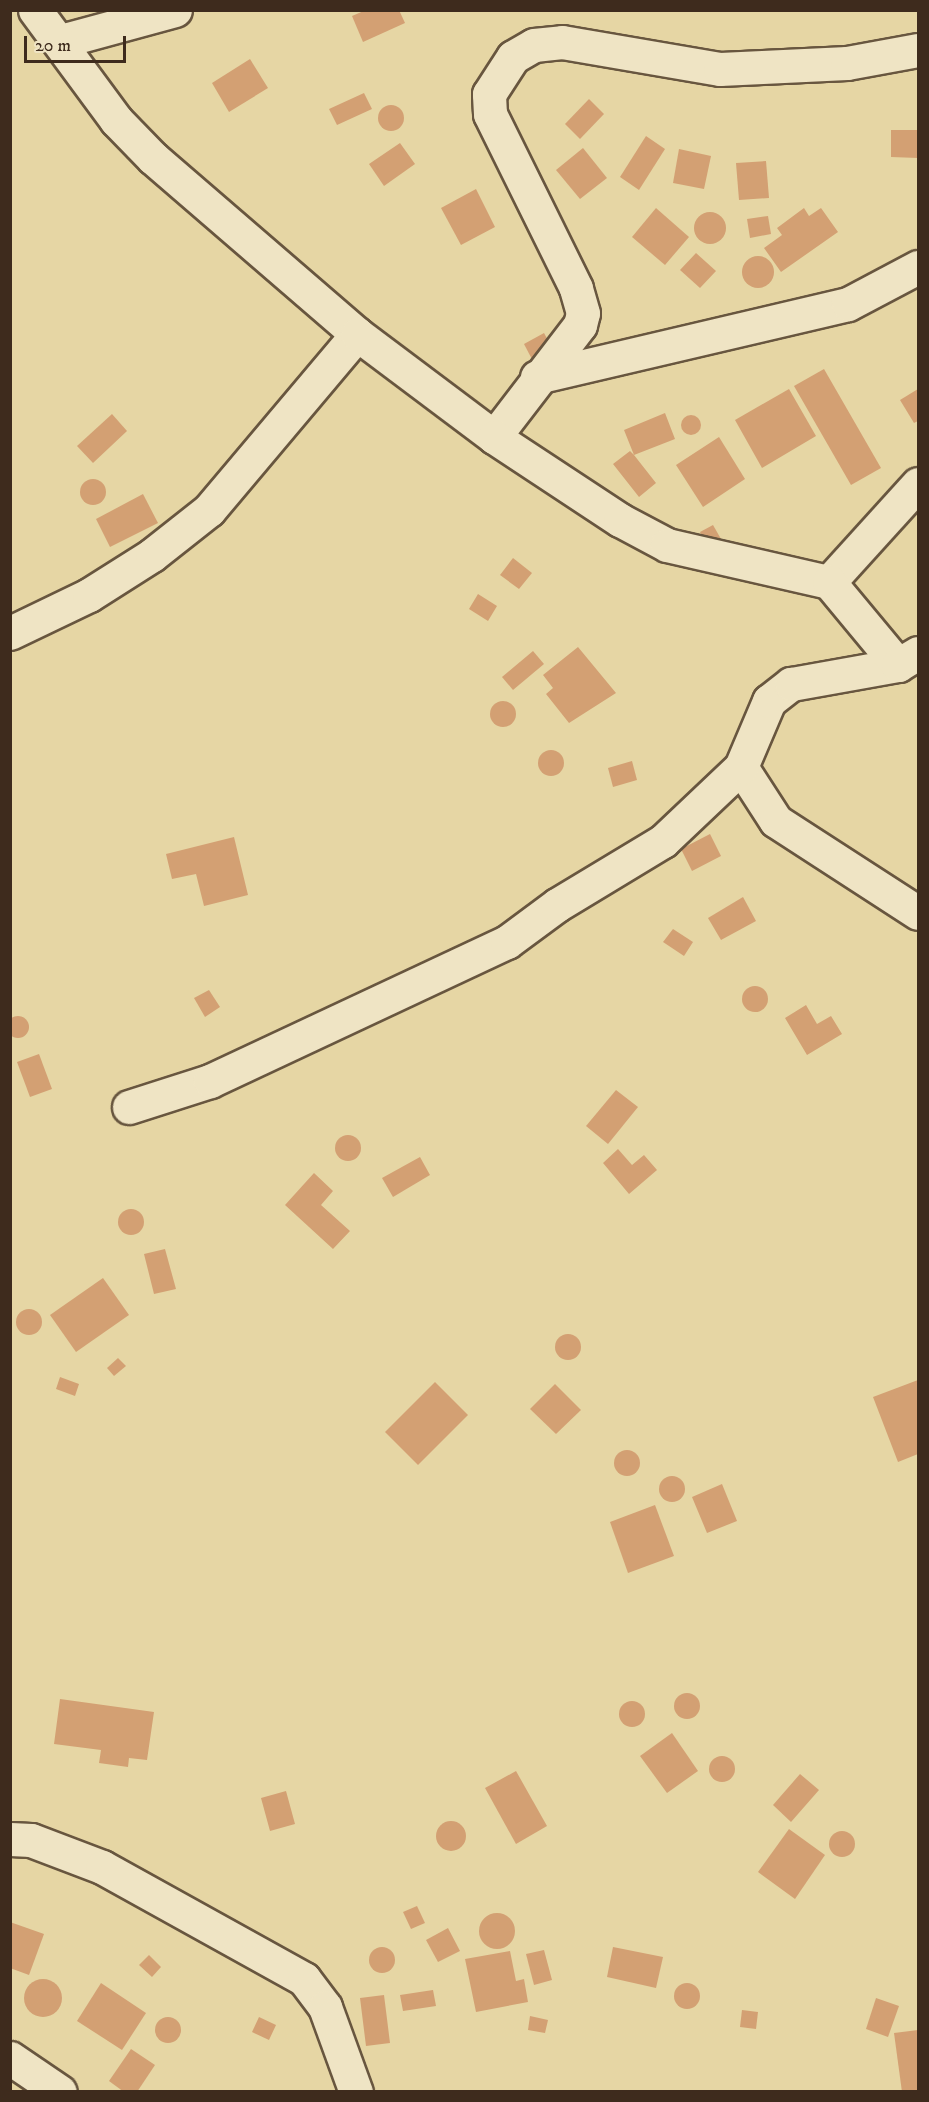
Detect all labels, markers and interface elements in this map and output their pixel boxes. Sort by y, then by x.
scale bar [27,24,129,62]
text: 20 m [35,35,71,57]

